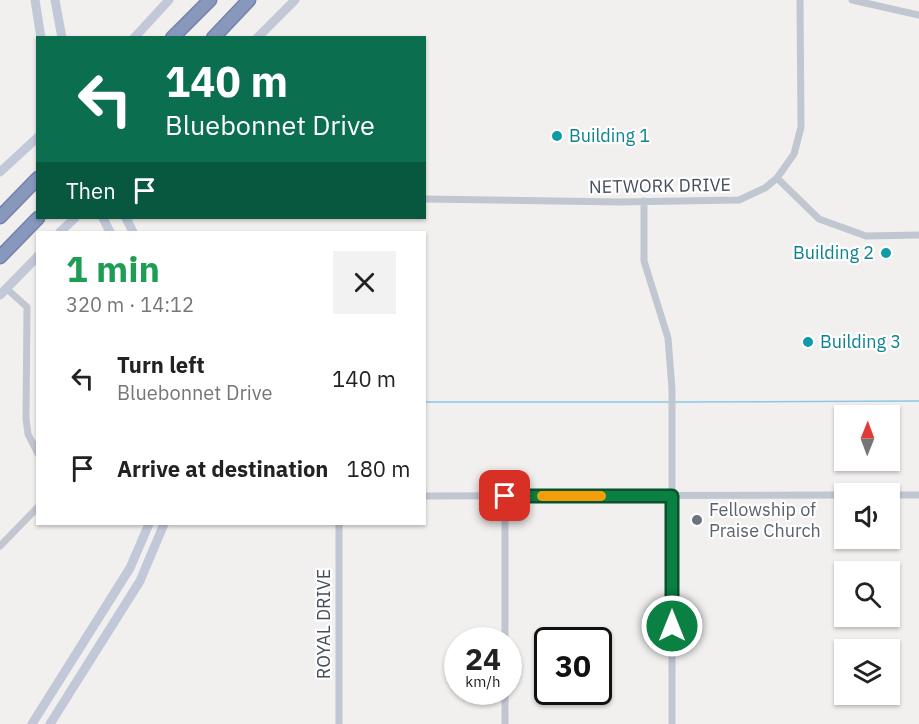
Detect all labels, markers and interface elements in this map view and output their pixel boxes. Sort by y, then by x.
text: 140 m [165,54,288,109]
icon: left [66,60,144,138]
text: Bluebonnet Drive [165,107,375,142]
place label: Building 1 [569,124,650,147]
marker: Building 1 [550,129,564,143]
street label: NETWORK DRIVE [589,173,731,198]
icon: arrive [128,174,161,207]
text: Then [66,176,116,205]
place label: Building 2 [793,241,874,264]
text: 1 min [66,245,160,292]
marker: Building 2 [879,246,893,260]
button: close [333,251,396,314]
text: 320 m · 14:12 [66,291,194,318]
place label: Building 3 [820,330,901,353]
marker: Building 3 [801,335,815,349]
text: Turn left [117,350,205,379]
icon: left [66,362,99,395]
text: 140 m [332,364,396,393]
text: Bluebonnet Drive [117,379,273,406]
north arrow [834,405,900,471]
map controls [834,405,900,705]
icon: arrive [66,452,99,485]
text: Arrive at destination [117,454,328,483]
text: 180 m [346,454,410,483]
pin [479,470,530,521]
icon: arrive [488,479,521,512]
button: sound [834,483,900,549]
place label: Fellowship of Praise Church [709,498,821,542]
marker: Fellowship of Praise Church [690,513,704,527]
button: search [834,561,900,627]
street label: ROYAL DRIVE [312,569,335,679]
position arrow [640,594,704,658]
speed limit sign: 30 [534,627,612,705]
text: 24 [465,639,501,678]
button: layers [834,639,900,705]
text: km/h [465,672,501,691]

